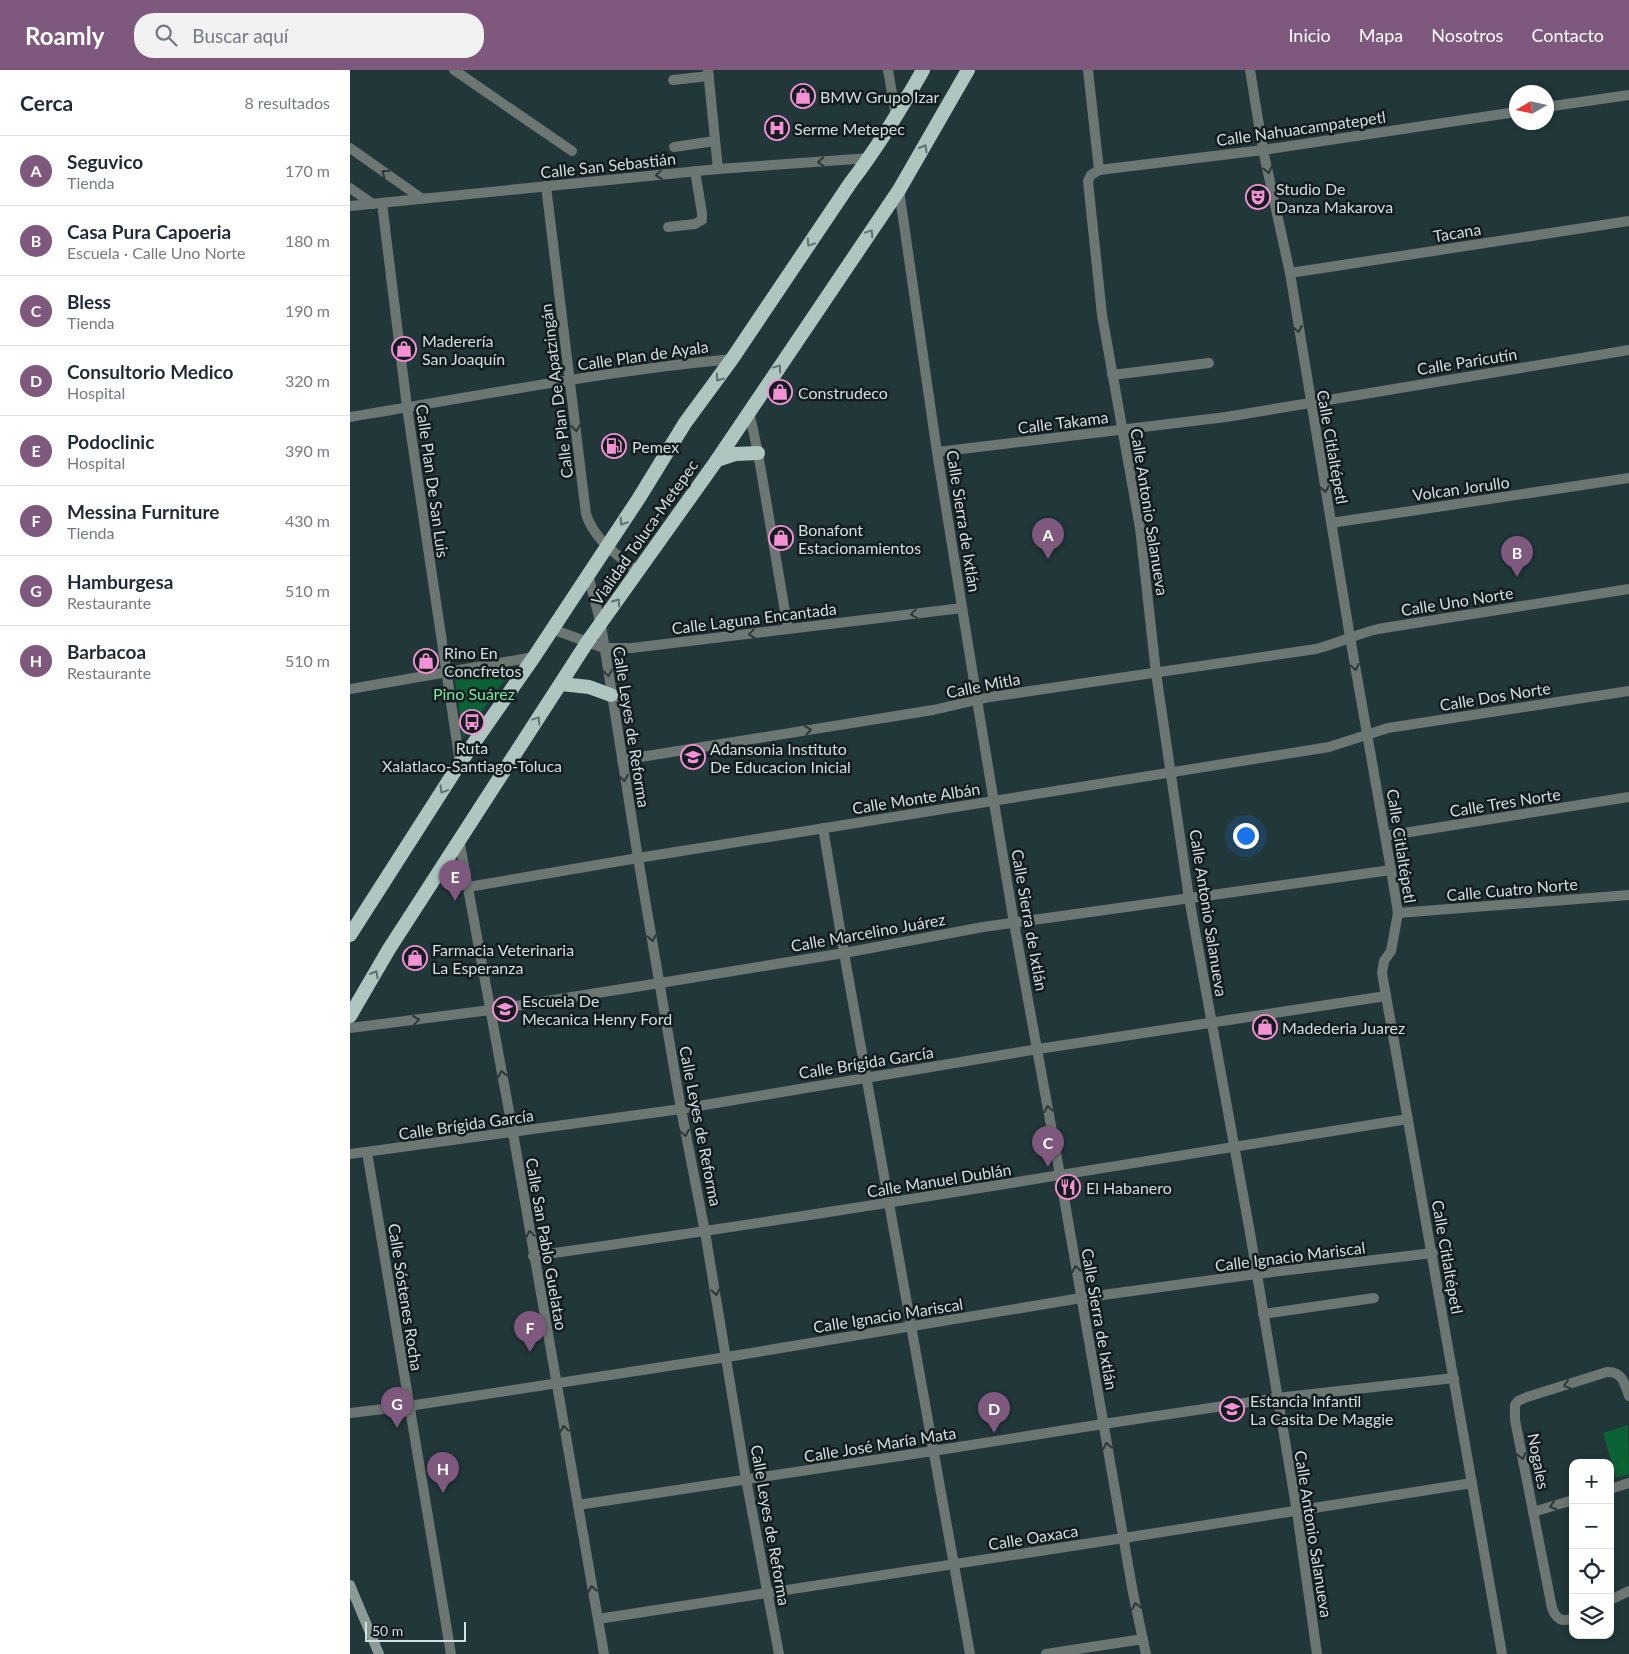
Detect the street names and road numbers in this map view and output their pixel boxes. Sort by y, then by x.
street label: Calle Nahuacampatepetl [1215,107,1387,149]
street label: Calle San Sebastián [539,148,677,182]
street label: Tacana [1432,219,1482,245]
street label: Calle Plan De Apatzingán [536,303,576,479]
street label: Calle Plan de Ayala [576,336,710,374]
street label: Calle Paricutín [1416,344,1518,378]
street label: Calle Citlaltépetl [1314,388,1352,506]
street label: Calle Plan De San Luis [413,403,453,559]
street label: Calle Takama [1017,407,1109,437]
street label: Calle Antonio Salanueva [1127,427,1173,597]
street label: Calle Sierra de Ixtlán [943,449,985,593]
street label: Vialidad Toluca-Metepec [587,456,702,608]
street label: Volcan Jorullo [1411,472,1511,504]
street label: Calle Uno Norte [1400,583,1514,619]
street label: Calle Laguna Encantada [670,598,838,638]
street label: Calle Leyes de Reforma [610,645,654,809]
street label: Calle Mitla [944,669,1022,701]
street label: Calle Dos Norte [1438,678,1552,714]
street label: Calle Monte Albán [851,778,981,818]
street label: Calle Tres Norte [1448,784,1562,820]
street label: Calle Citlaltépetl [1384,787,1420,905]
street label: Calle Antonio Salanueva [1186,828,1232,998]
street label: Calle Sierra de Ixtlán [1008,848,1052,992]
street label: Calle Cuatro Norte [1446,874,1578,904]
street label: Calle Marcelino Juárez [789,909,947,955]
street label: Calle Brígida García [797,1042,935,1082]
street label: Calle Leyes de Reforma [676,1044,726,1208]
street label: Calle Brígida García [397,1105,535,1143]
street label: Calle San Pablo Guelatao [522,1156,572,1332]
street label: Calle Manuel Dublán [865,1159,1013,1201]
street label: Calle Citlaltépetl [1429,1198,1467,1316]
street label: Calle Sóstenes Rocha [385,1222,427,1372]
street label: Calle Ignacio Mariscal [1214,1237,1366,1275]
street label: Calle Sierra de Ixtlán [1078,1247,1122,1391]
street label: Calle Ignacio Mariscal [812,1294,964,1336]
street label: Calle José María Mata [803,1423,957,1465]
street label: Nogales [1524,1431,1554,1491]
street label: Calle Leyes de Reforma [748,1443,794,1607]
street label: Calle Antonio Salanueva [1291,1449,1337,1619]
street label: Calle Oaxaca [987,1521,1079,1553]

